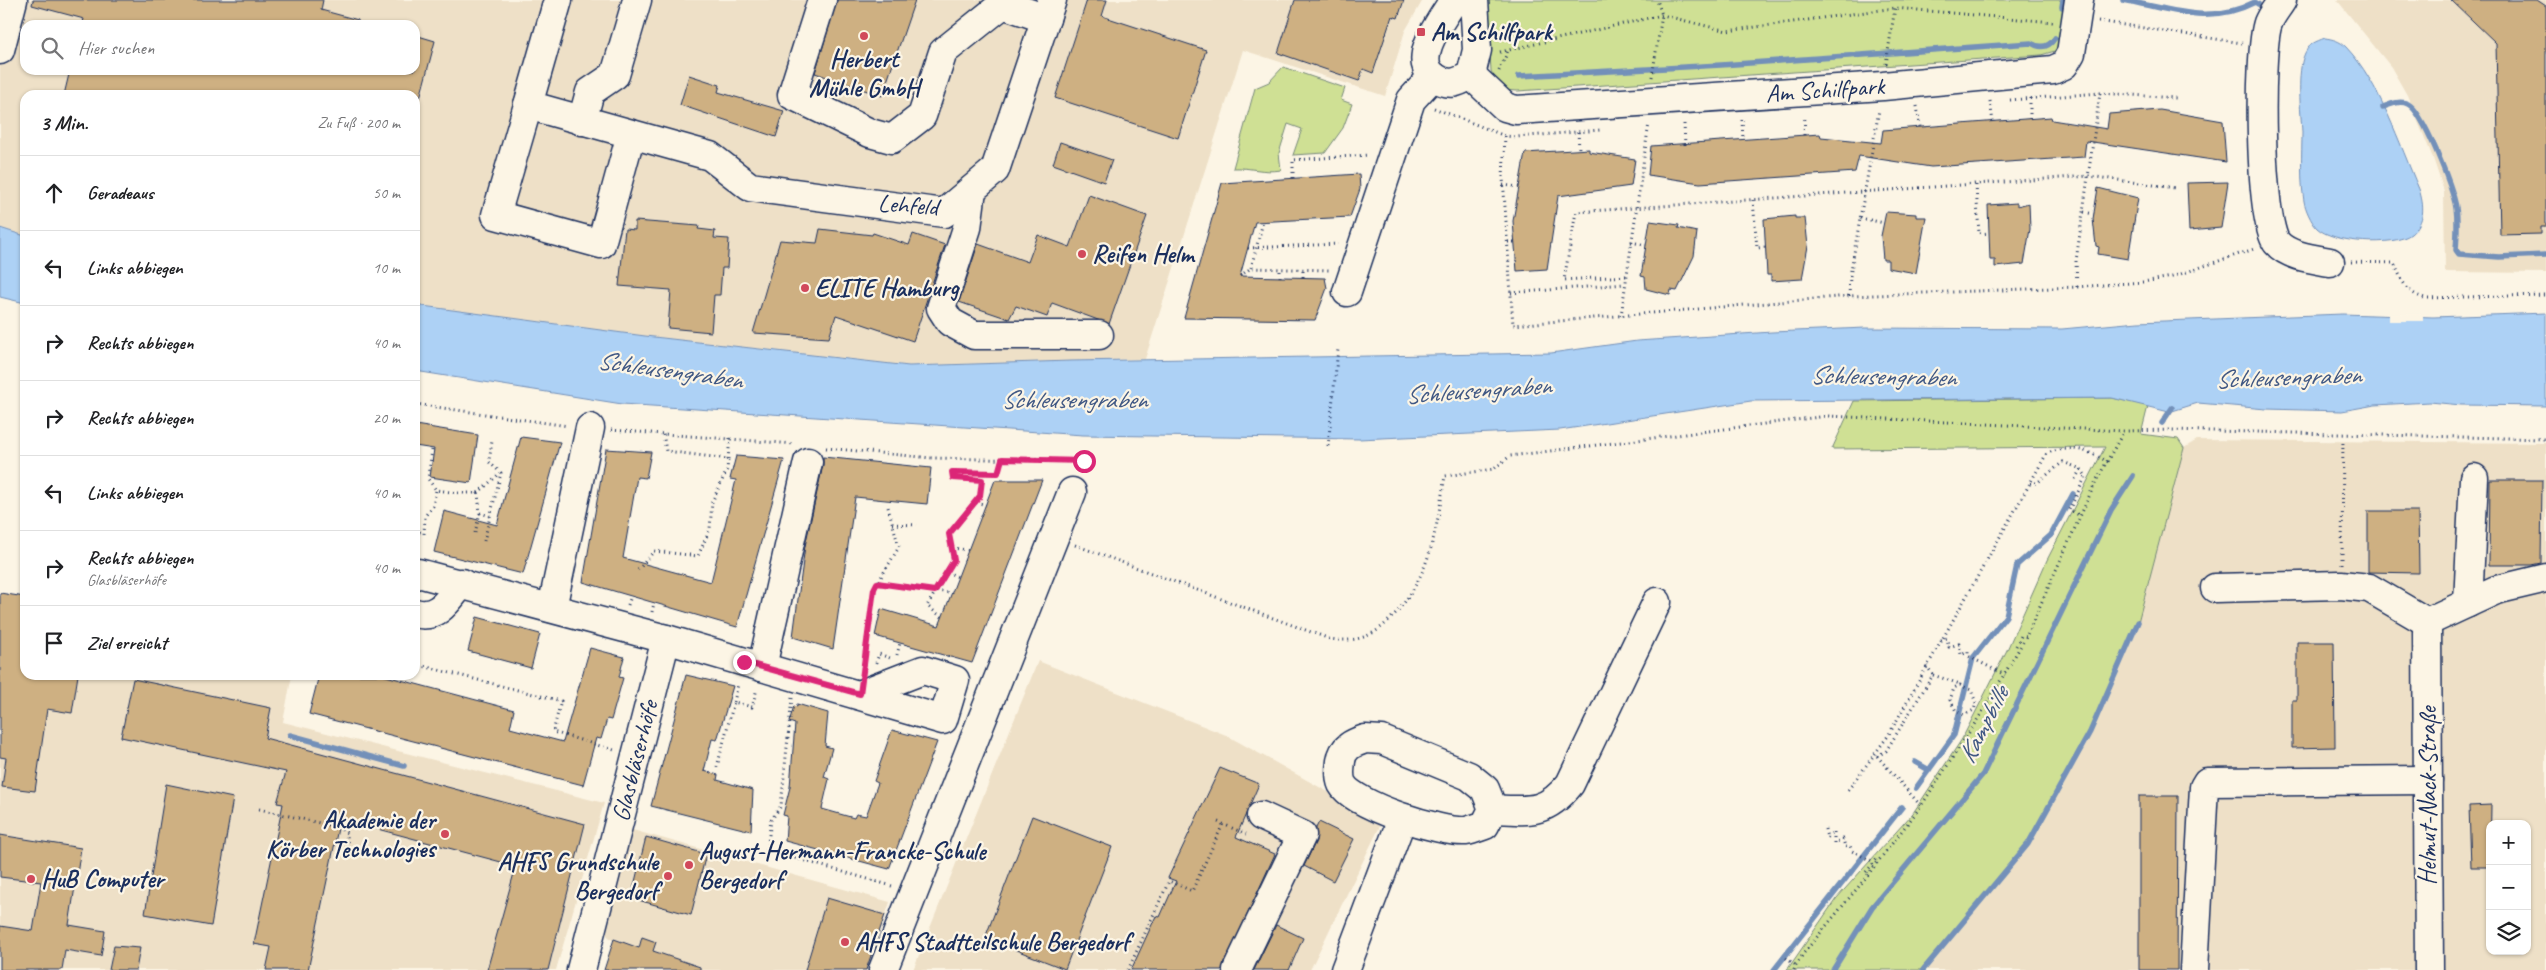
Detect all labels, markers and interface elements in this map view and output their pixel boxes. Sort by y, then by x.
place label: Am Schilfpark [1431,16,1555,48]
search box [20,20,420,75]
marker: Am Schilfpark [1415,26,1427,38]
marker: Herbert Mühle GmbH [858,30,870,42]
icon: search [38,34,66,62]
text: Hier suchen [78,36,154,60]
place label: Herbert Mühle GmbH [809,43,924,104]
street label: Am Schilfpark [1765,70,1887,110]
text: 3 Min. [40,110,88,136]
text: Zu Fuß · 200 m [317,113,400,133]
icon: ahead [40,179,68,207]
text: Geradeaus [87,181,154,205]
text: 50 m [373,183,400,203]
street label: Lehfeld [877,187,943,223]
place label: Reifen Helm [1092,238,1196,270]
marker: Reifen Helm [1076,248,1088,260]
icon: left [40,254,68,282]
text: Links abbiegen [87,256,183,280]
text: 10 m [373,258,400,278]
place label: ELITE Hamburg [815,272,960,304]
marker: ELITE Hamburg [799,282,811,294]
icon: right [40,329,68,357]
text: Rechts abbiegen [87,331,193,355]
text: 40 m [373,333,400,353]
water label: Schleusengraben [595,344,747,397]
water label: Schleusengraben [1810,358,1959,394]
water label: Schleusengraben [2215,358,2364,396]
water label: Schleusengraben [1404,368,1554,412]
water label: Schleusengraben [1001,383,1149,416]
icon: right [40,404,68,432]
text: Rechts abbiegen [87,406,193,430]
text: 20 m [373,408,400,428]
route start [1073,450,1096,473]
icon: left [40,479,68,507]
text: Links abbiegen [87,481,183,505]
text: 40 m [373,483,400,503]
text: Rechts abbiegen [87,546,193,570]
icon: right [40,554,68,582]
text: 40 m [373,558,400,578]
text: Glasbläserhöfe [87,570,166,590]
icon: arrive [40,629,68,657]
text: Ziel erreicht [87,631,167,655]
route end [733,651,756,674]
water label: Kampbille [1950,678,2018,769]
street label: Glasbläserhöfe [605,695,666,825]
street label: Helmut-Nack-Straße [2412,705,2444,885]
place label: Akademie der Körber Technologies [266,804,438,865]
map controls [2486,820,2531,955]
button: + [2486,820,2531,865]
marker: Akademie der Körber Technologies [439,828,451,840]
place label: August-Hermann-Francke-Schule Bergedorf [699,835,987,896]
place label: AHFS Grundschule Bergedorf [498,846,663,907]
marker: August-Hermann-Francke-Schule Bergedorf [683,859,695,871]
place label: HuB Computer [41,863,167,895]
button: − [2486,865,2531,910]
marker: AHFS Grundschule Bergedorf [662,870,674,882]
marker: HuB Computer [25,873,37,885]
button: layers [2486,910,2531,955]
place label: AHFS Stadtteilschule Bergedorf [855,926,1135,958]
marker: AHFS Stadtteilschule Bergedorf [839,936,851,948]

